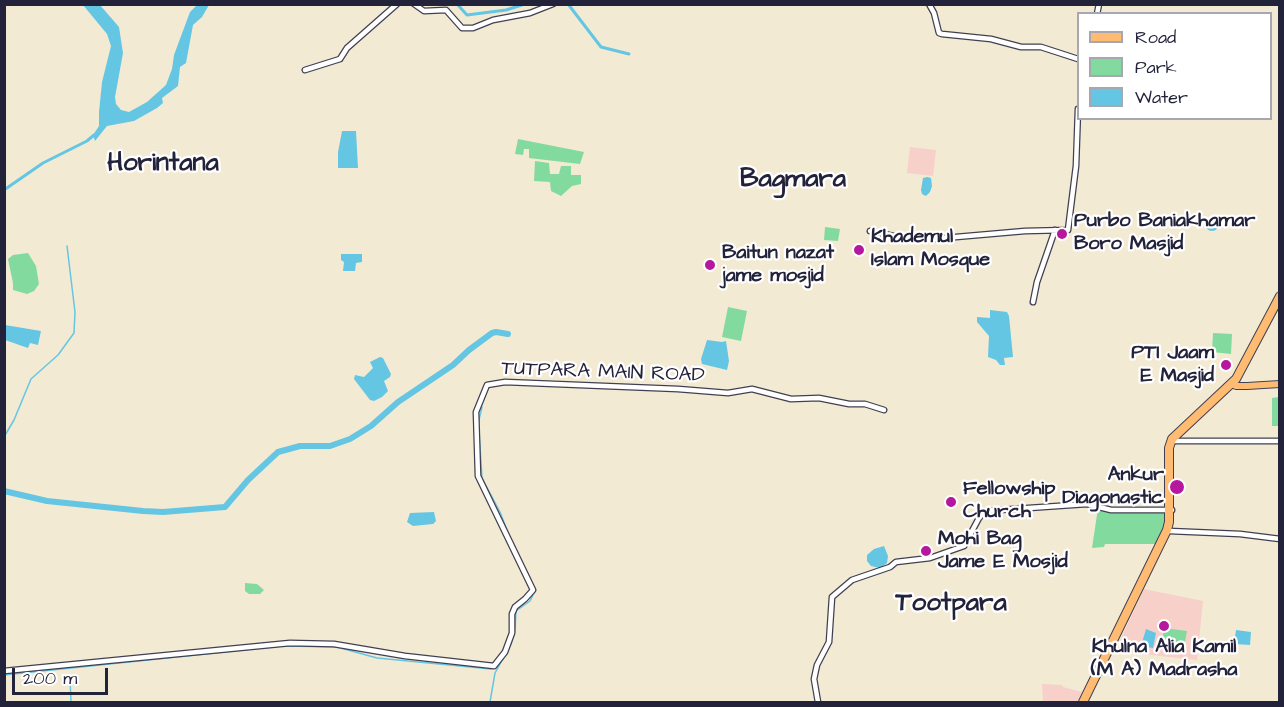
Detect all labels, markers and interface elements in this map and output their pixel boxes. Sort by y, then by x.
legend [1077,12,1272,120]
text: Road [1135,25,1176,50]
text: Park [1135,55,1177,80]
text: Water [1135,85,1188,110]
district label: Horintana [107,149,219,181]
district label: Bagmara [740,165,846,197]
place label: Purbo Baniakhamar Boro Masjid [1074,210,1255,257]
place label: Khademul Islam Mosque [871,226,990,273]
marker: Purbo Baniakhamar Boro Masjid [1055,227,1069,241]
place label: Baitun nazat jame mosjid [722,242,834,289]
marker: Khademul Islam Mosque [852,243,866,257]
marker: Baitun nazat jame mosjid [703,258,717,272]
place label: PTI Jaam E Masjid [1131,342,1214,389]
street label: TUTPARA MAIN ROAD [501,357,705,389]
marker: PTI Jaam E Masjid [1219,358,1233,372]
place label: Ankur Diagonastic [1062,464,1164,511]
place label: Fellowship Church [963,478,1055,525]
marker: Ankur Diagonastic [1168,478,1186,496]
marker: Fellowship Church [944,495,958,509]
place label: Mohi Bag Jame E Mosjid [938,528,1068,575]
marker: Mohi Bag Jame E Mosjid [919,544,933,558]
district label: Tootpara [895,589,1007,621]
marker: Khulna Alia Kamil (M A) Madrasha [1157,619,1171,633]
place label: Khulna Alia Kamil (M A) Madrasha [1091,636,1237,683]
scale bar [15,656,111,694]
text: 200 m [23,666,77,691]

